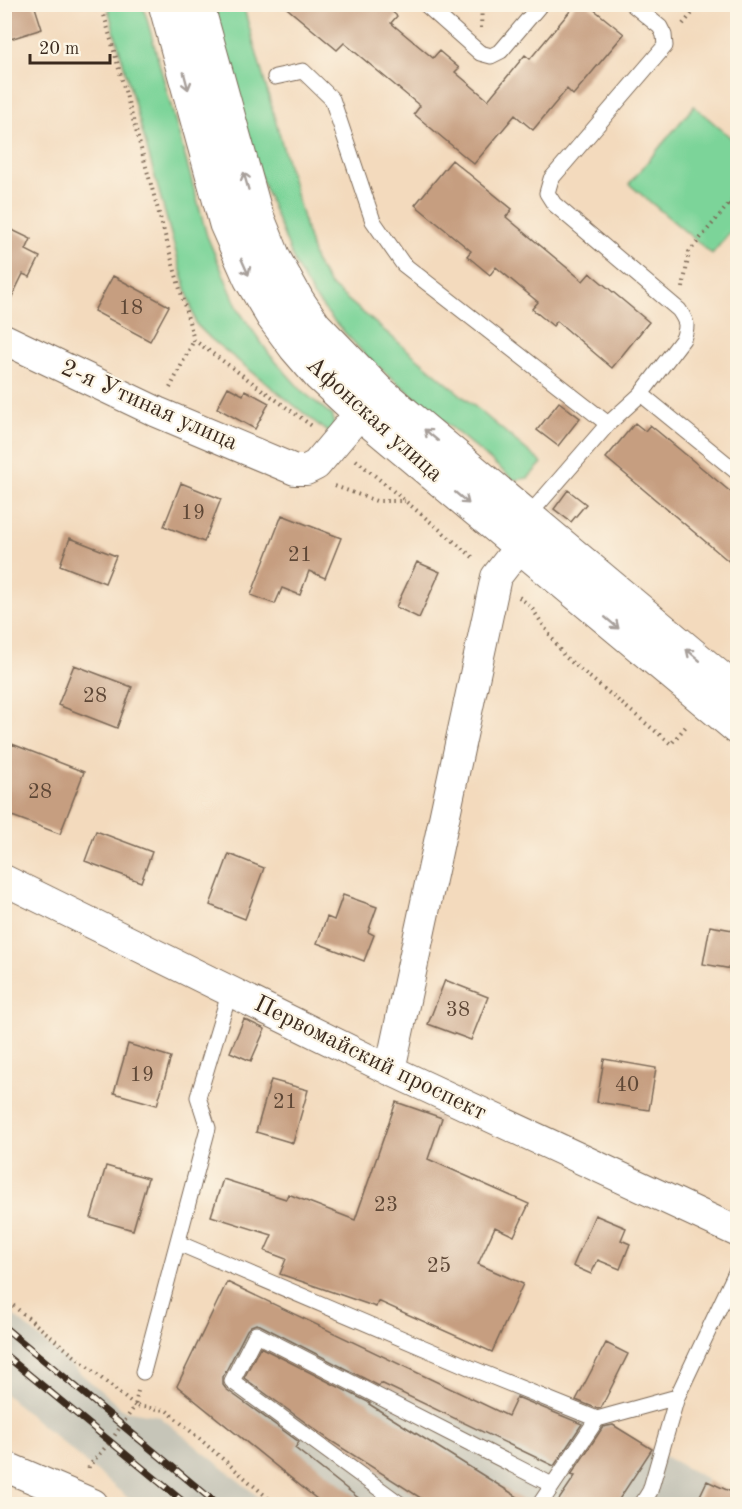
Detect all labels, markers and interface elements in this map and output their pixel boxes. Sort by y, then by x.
scale bar [30,27,110,65]
text: 20 m [39,40,79,58]
one-way arrow [181,71,192,90]
one-way arrow [240,172,252,191]
one-way arrow [240,257,251,275]
house number: 18 [119,298,143,319]
street label: Афонская улица [301,353,447,487]
street label: 2-я Утиная улица [57,356,241,456]
one-way arrow [424,428,439,442]
one-way arrow [454,491,469,505]
house number: 19 [181,503,205,524]
house number: 21 [288,545,312,566]
one-way arrow [604,617,620,630]
one-way arrow [685,649,701,662]
house number: 28 [83,686,107,707]
house number: 28 [28,782,52,803]
street label: Первомайский проспект [250,992,490,1126]
house number: 38 [446,1000,470,1021]
house number: 19 [130,1065,154,1086]
house number: 40 [615,1075,639,1096]
house number: 21 [273,1092,297,1113]
house number: 23 [374,1195,398,1216]
house number: 25 [427,1256,451,1277]

